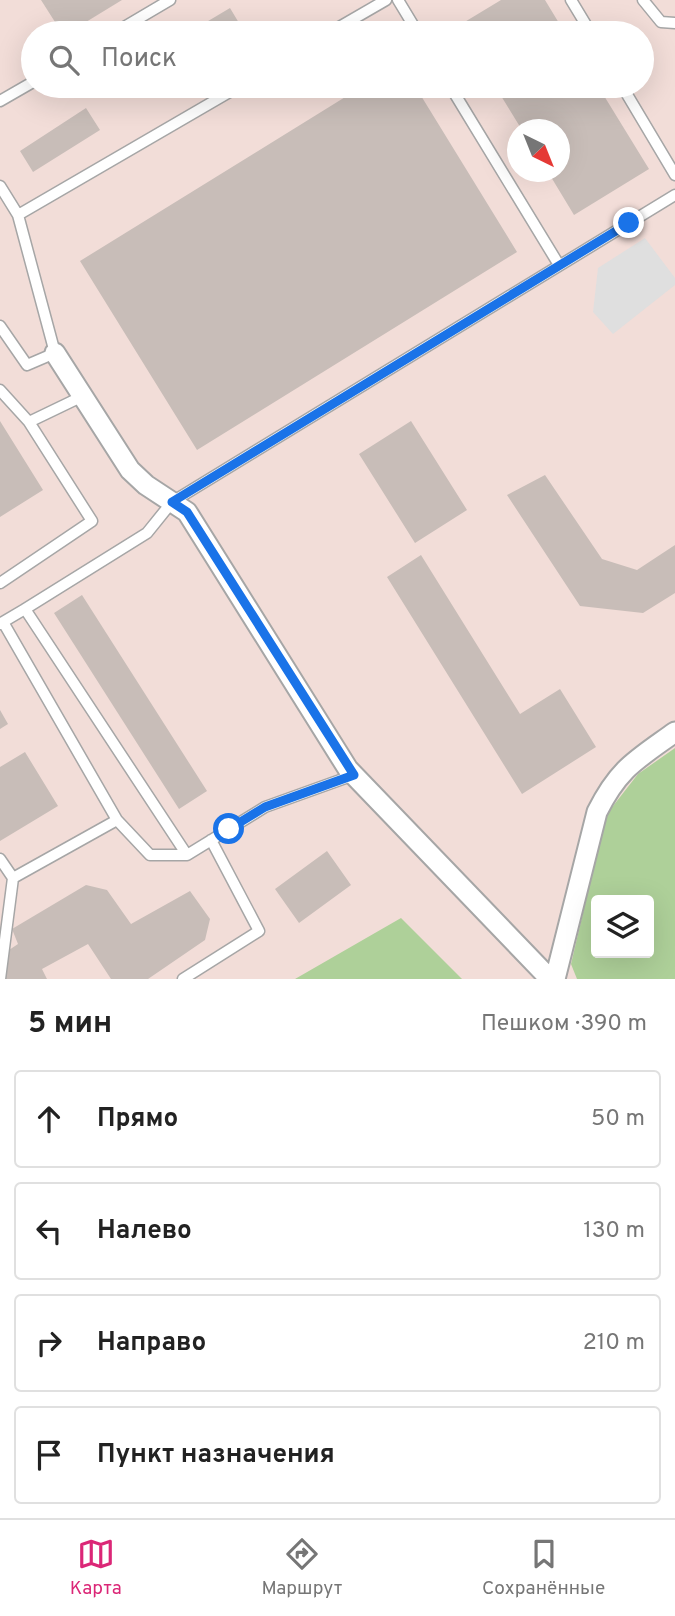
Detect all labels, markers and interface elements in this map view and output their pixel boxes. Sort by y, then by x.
search box [21,21,654,98]
icon: search [45,41,83,79]
text: Поиск [101,43,177,76]
north arrow [507,119,570,182]
route end [613,207,644,238]
route start [213,813,244,844]
map controls [591,895,654,958]
button: layers [591,895,654,958]
text: 5 мин [28,1006,112,1043]
text: Пешком · 390 m [481,1010,647,1039]
icon: ahead [30,1100,68,1138]
text: Прямо [97,1103,178,1136]
text: 50 m [591,1105,645,1134]
icon: left [30,1212,68,1250]
text: Налево [97,1215,192,1248]
text: 130 m [583,1217,645,1246]
icon: right [30,1324,68,1362]
text: Направо [97,1327,206,1360]
text: 210 m [583,1329,645,1358]
icon: arrive [30,1436,68,1474]
text: Пункт назначения [97,1439,335,1472]
tab: Карта [70,1535,122,1601]
tab: Маршрут [261,1535,342,1601]
tab: Сохранённые [482,1535,605,1601]

